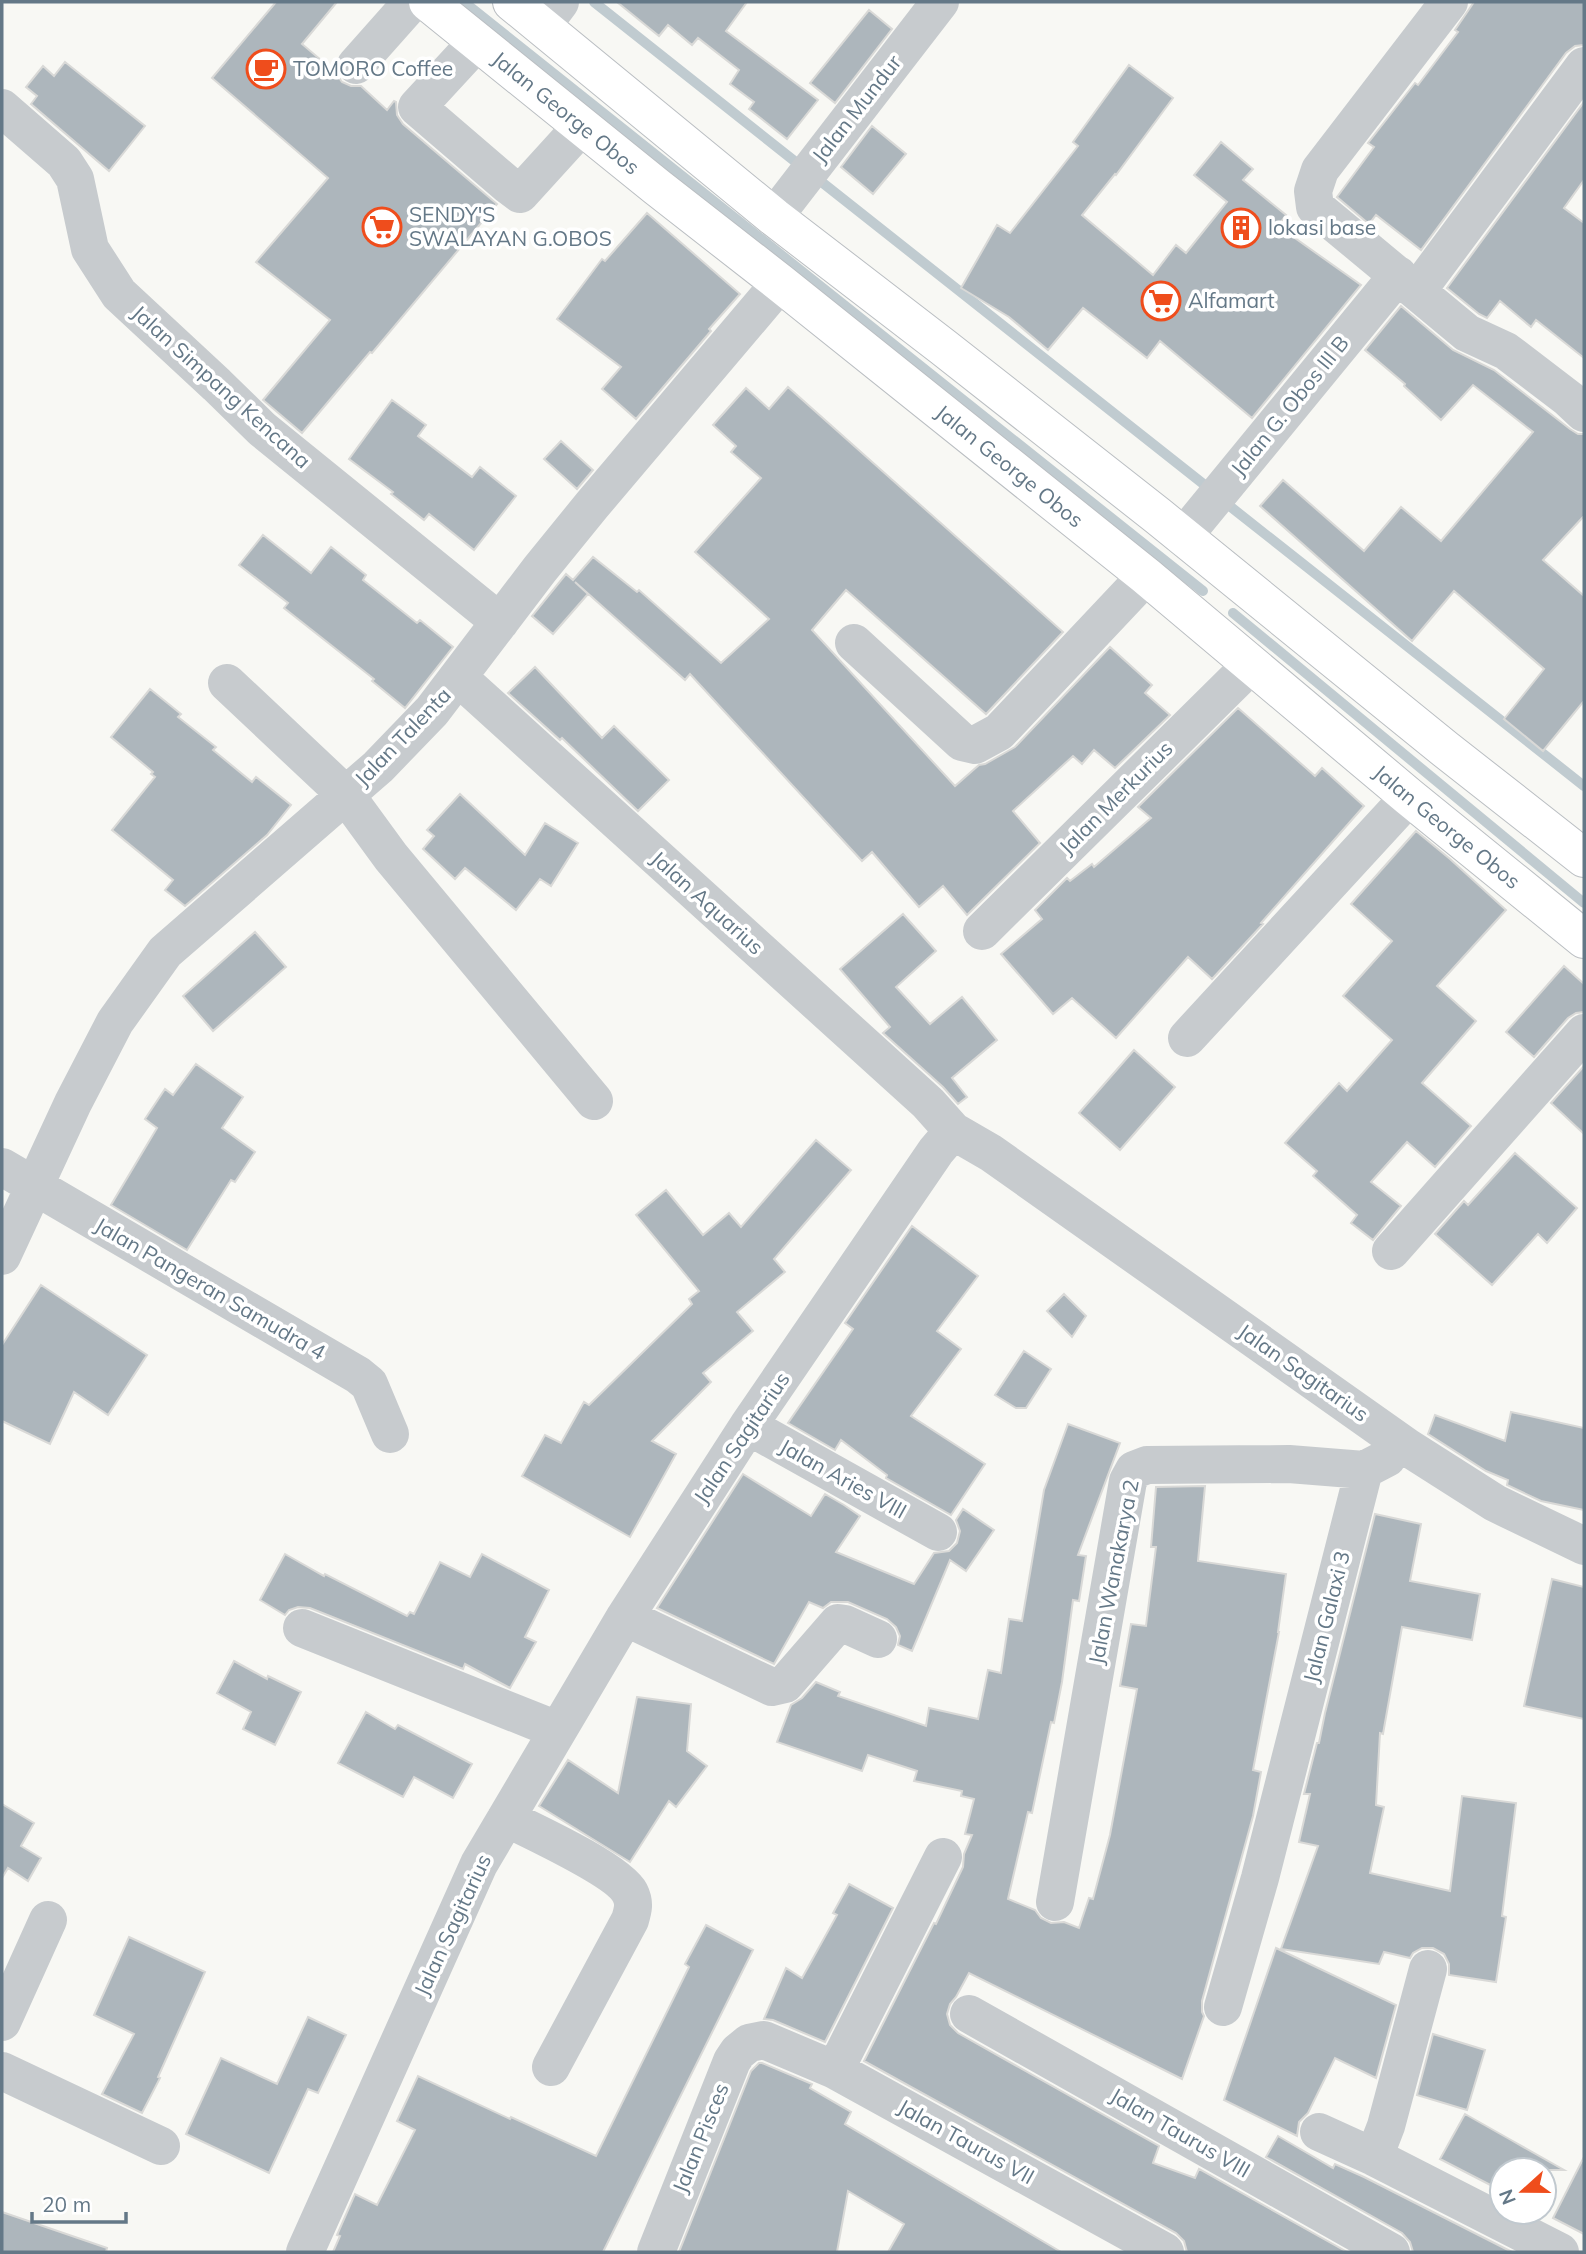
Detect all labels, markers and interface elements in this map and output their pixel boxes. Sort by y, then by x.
street label: Jalan George Obos [487,45,645,180]
cafe icon: TOMORO Coffee [245,48,287,90]
street label: Jalan Mundur [806,49,907,167]
place label: TOMORO Coffee [293,55,453,81]
place label: SENDY'S SWALAYAN G.OBOS [409,201,612,251]
supermarket icon: SENDY'S SWALAYAN G.OBOS [361,206,403,248]
building icon: lokasi base [1220,207,1262,249]
place label: lokasi base [1268,214,1376,240]
supermarket icon: Alfamart [1140,280,1182,322]
place label: Alfamart [1188,287,1275,313]
street label: Jalan Simpang Kencana [127,299,316,473]
street label: Jalan G. Obos III B [1225,330,1354,481]
street label: Jalan George Obos [931,399,1089,533]
street label: Jalan Talenta [349,682,456,791]
street label: Jalan Merkurius [1053,735,1178,860]
street label: Jalan George Obos [1368,759,1526,894]
street label: Jalan Aquarius [646,845,769,960]
street label: Jalan Pangeran Samudra 4 [91,1211,331,1365]
street label: Jalan Sagitarius [1233,1318,1374,1427]
street label: Jalan Sagitarius [688,1367,795,1508]
street label: Jalan Aries VIII [775,1433,912,1524]
street label: Jalan Wanakarya 2 [1082,1477,1144,1666]
street label: Jalan Galaxi 3 [1297,1548,1355,1685]
street label: Jalan Sagitarius [408,1850,496,2000]
street label: Jalan Pisces [666,2079,734,2196]
street label: Jalan Taurus VIII [1106,2082,1255,2183]
street label: Jalan Taurus VII [894,2093,1039,2189]
north arrow [1488,2156,1558,2226]
scale bar [32,2180,126,2224]
text: N [1493,2186,1521,2208]
text: 20 m [42,2191,91,2217]

